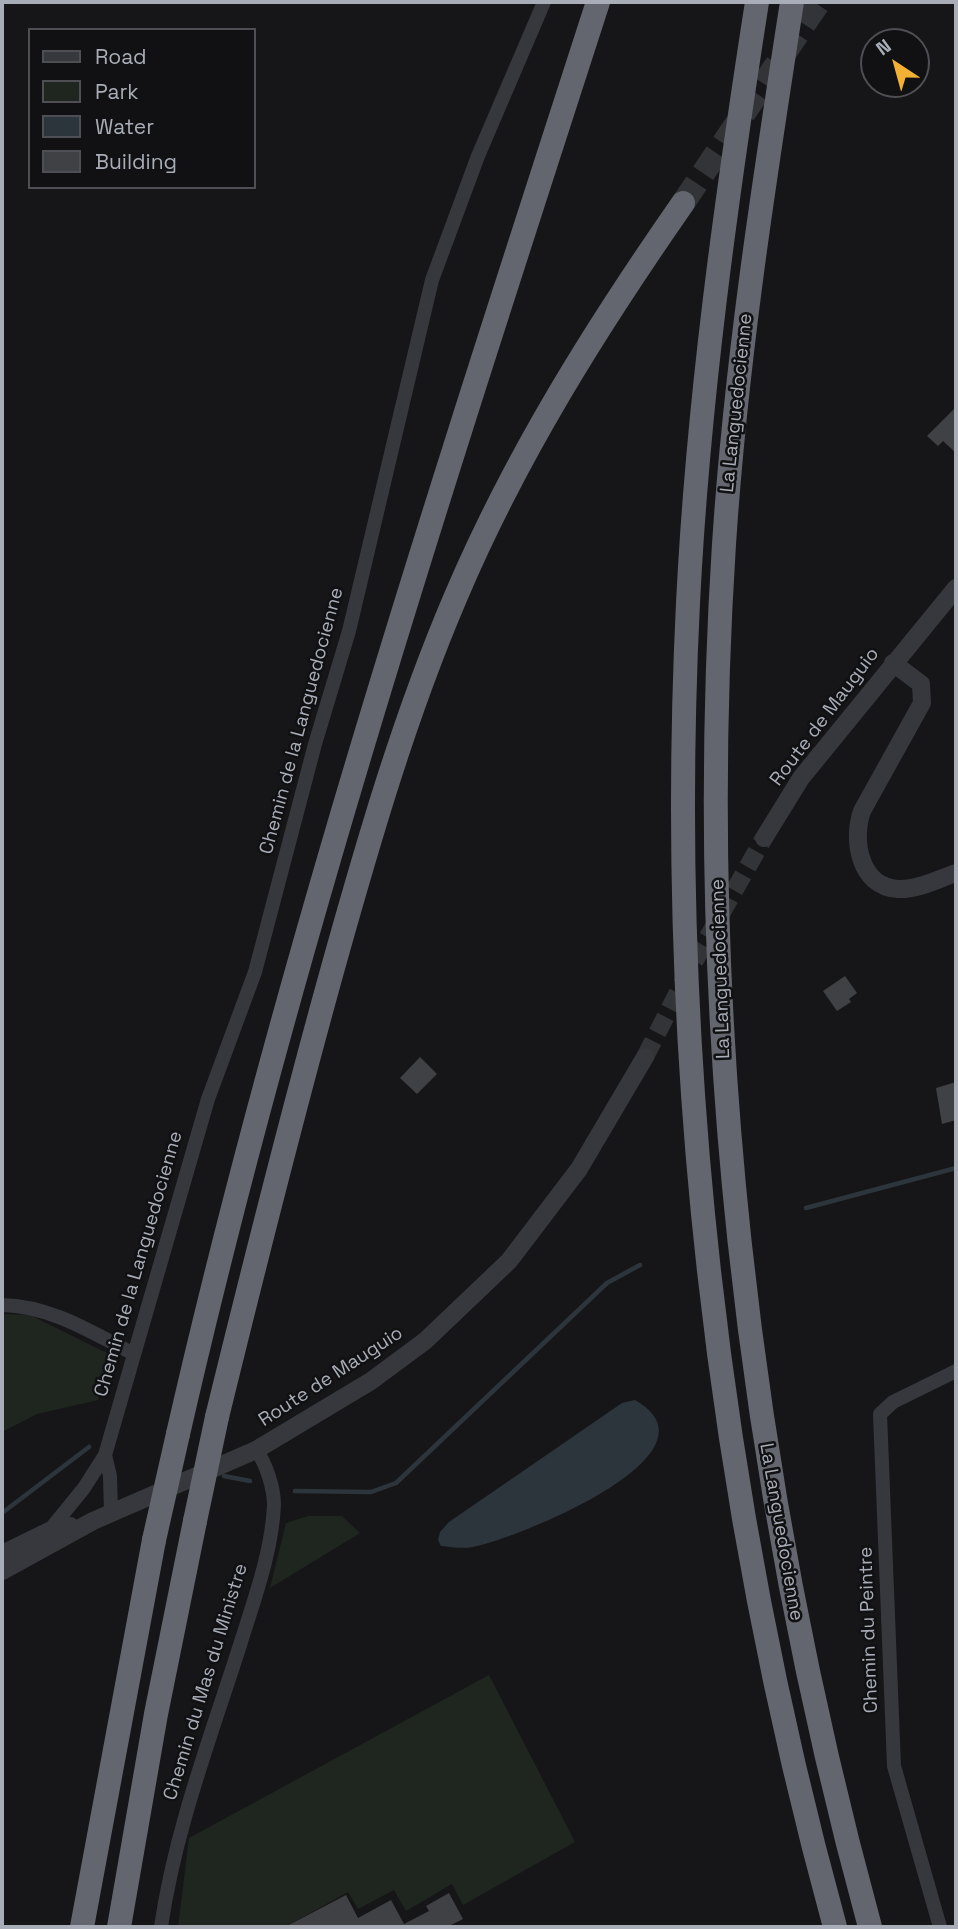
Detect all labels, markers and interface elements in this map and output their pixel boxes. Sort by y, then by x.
legend [28,28,256,189]
north arrow [860,28,930,98]
text: N [871,33,896,61]
text: Road [95,43,147,70]
text: Park [95,78,139,105]
text: Water [95,113,154,140]
text: Building [95,148,177,175]
street label: La Languedocienne [716,312,758,494]
street label: Chemin de la Languedocienne [255,585,349,857]
street label: Route de Mauguio [766,643,884,791]
street label: La Languedocienne [706,879,736,1059]
street label: Chemin de la Languedocienne [90,1129,188,1399]
street label: Route de Mauguio [255,1322,407,1432]
street label: La Languedocienne [754,1441,808,1623]
street label: Chemin du Peintre [855,1546,883,1714]
street label: Chemin du Mas du Ministre [159,1561,253,1803]

